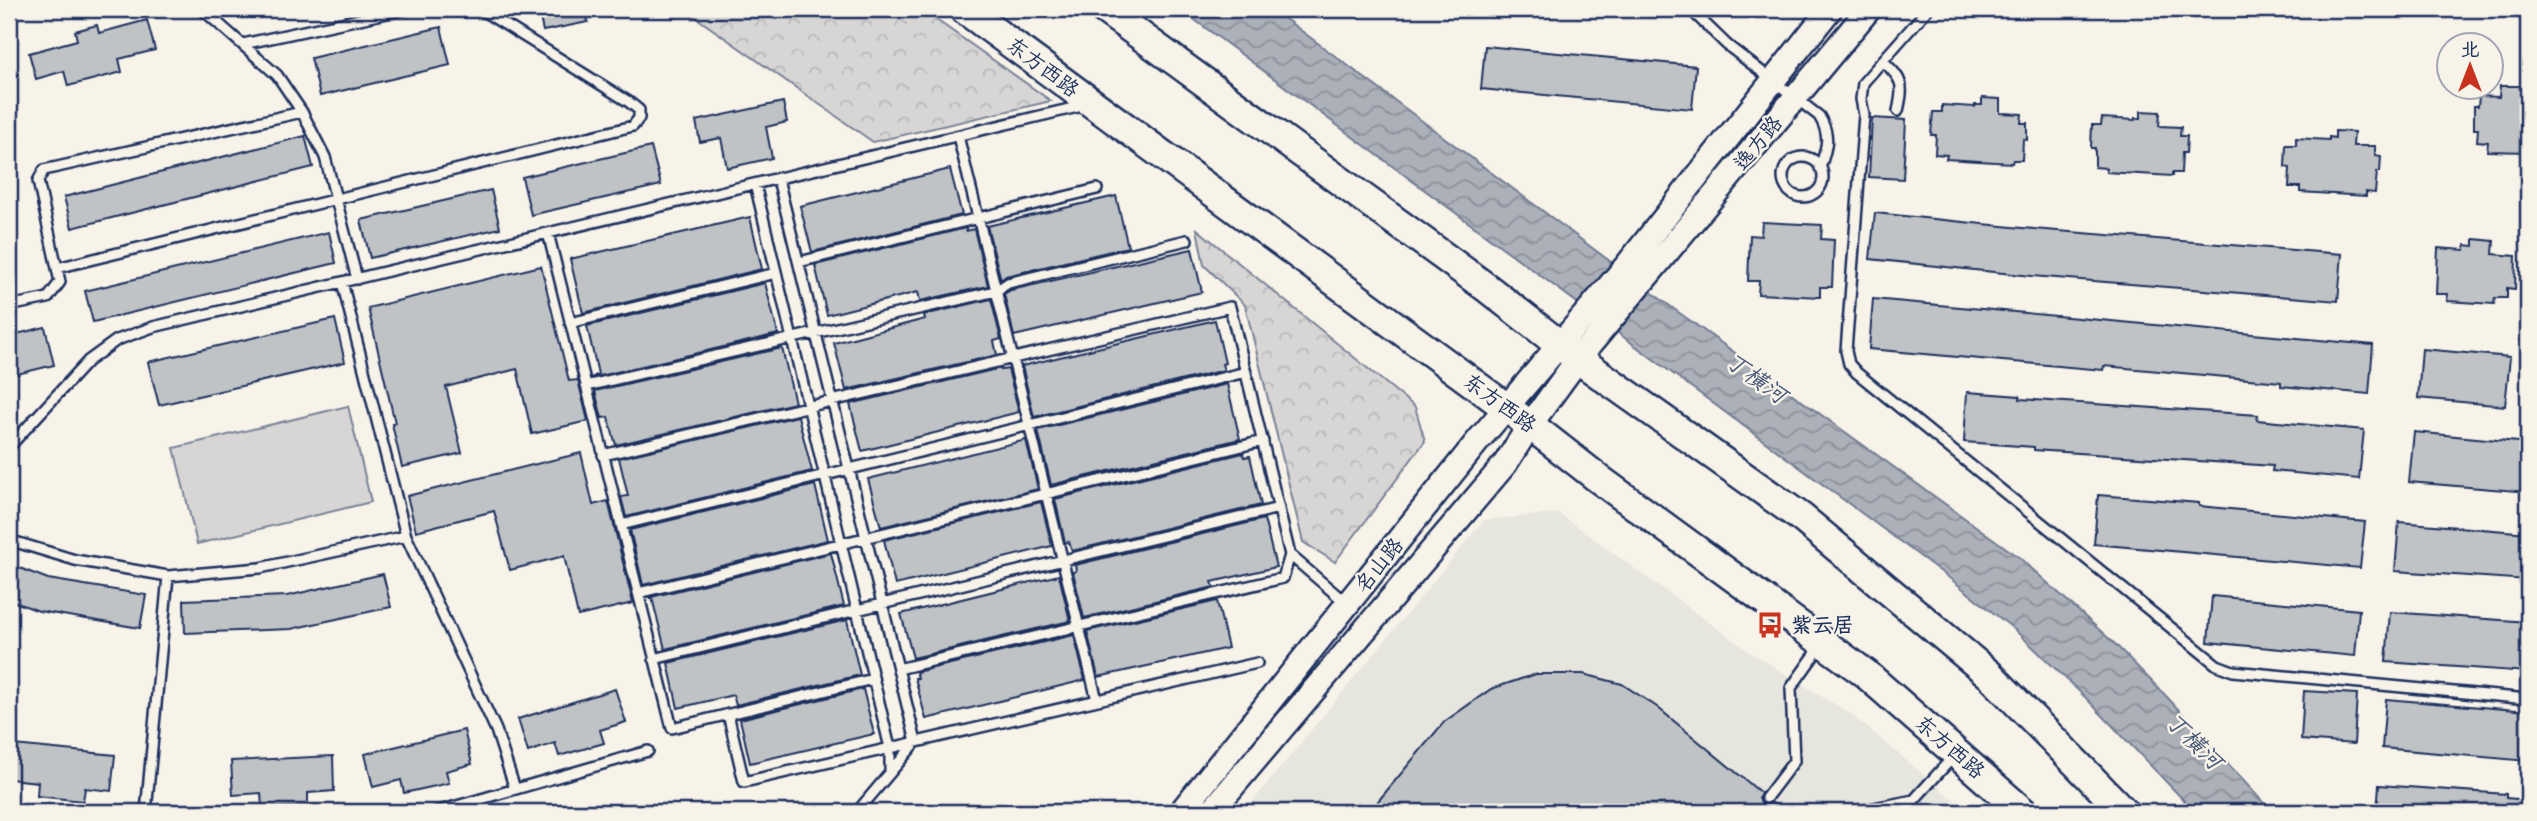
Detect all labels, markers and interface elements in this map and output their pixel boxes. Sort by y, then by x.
street label: 东方西路 [1002,32,1084,102]
north arrow [2436,32,2506,102]
text: 北 [2460,39,2480,61]
street label: 逸方路 [1729,111,1787,175]
water label: 丁横河 [1720,347,1795,412]
street label: 东方西路 [1459,369,1541,437]
street label: 名山路 [1350,533,1408,597]
bus stop icon: 紫云居 [1755,610,1785,640]
place label: 紫云居 [1791,613,1854,637]
water label: 丁横河 [2160,707,2231,778]
street label: 东方西路 [1910,710,1990,784]

